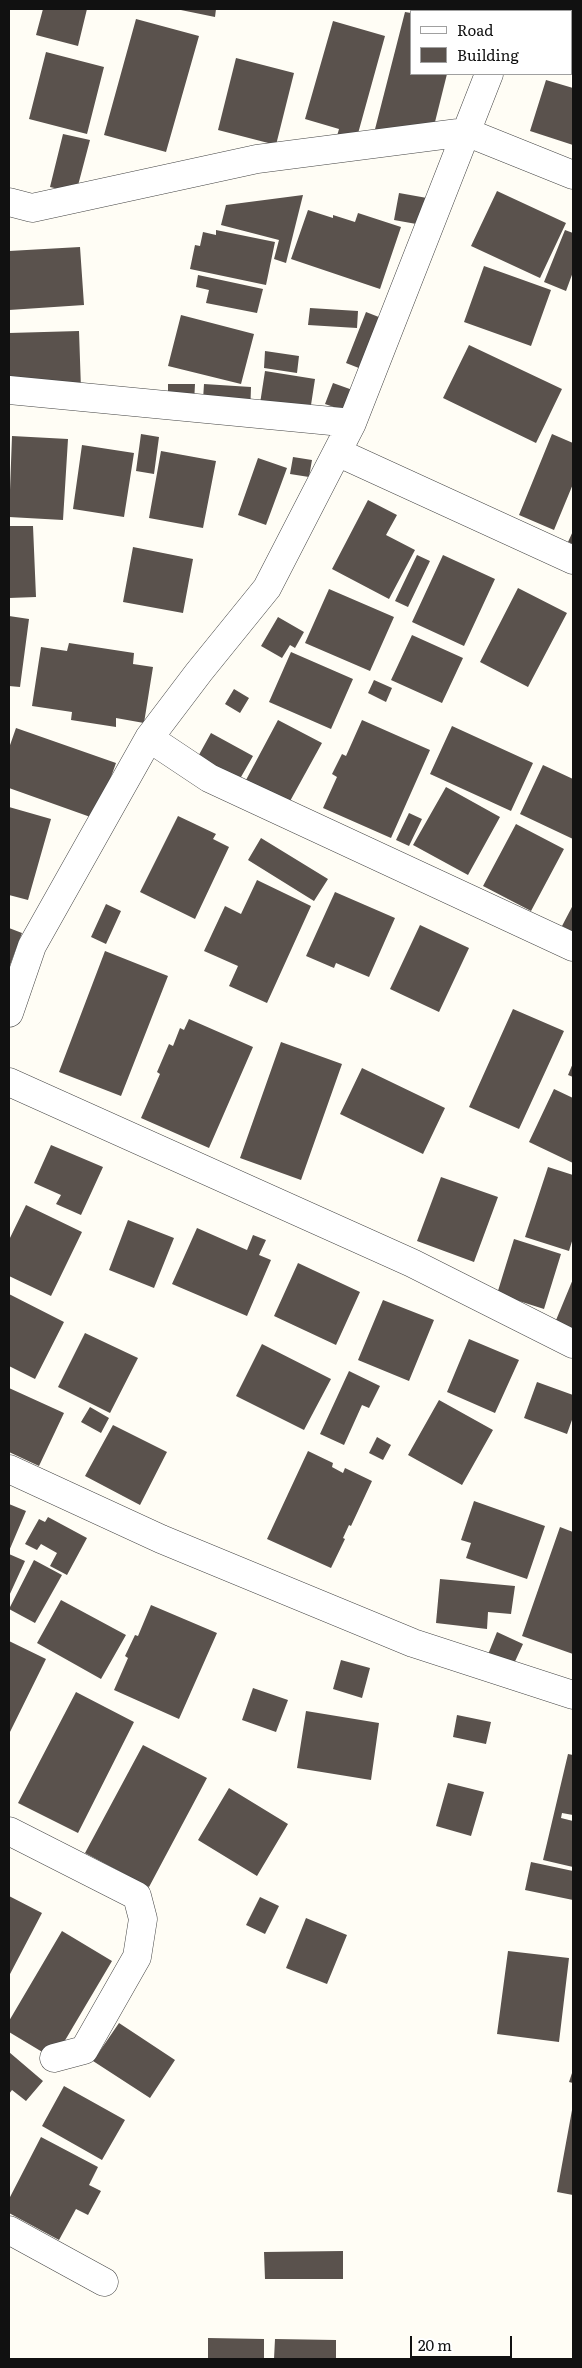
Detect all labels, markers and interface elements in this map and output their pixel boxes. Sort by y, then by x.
legend [410,10,572,75]
text: Road [457,18,493,41]
text: Building [457,43,519,66]
scale bar [412,2326,514,2358]
text: 20 m [418,2333,452,2356]

